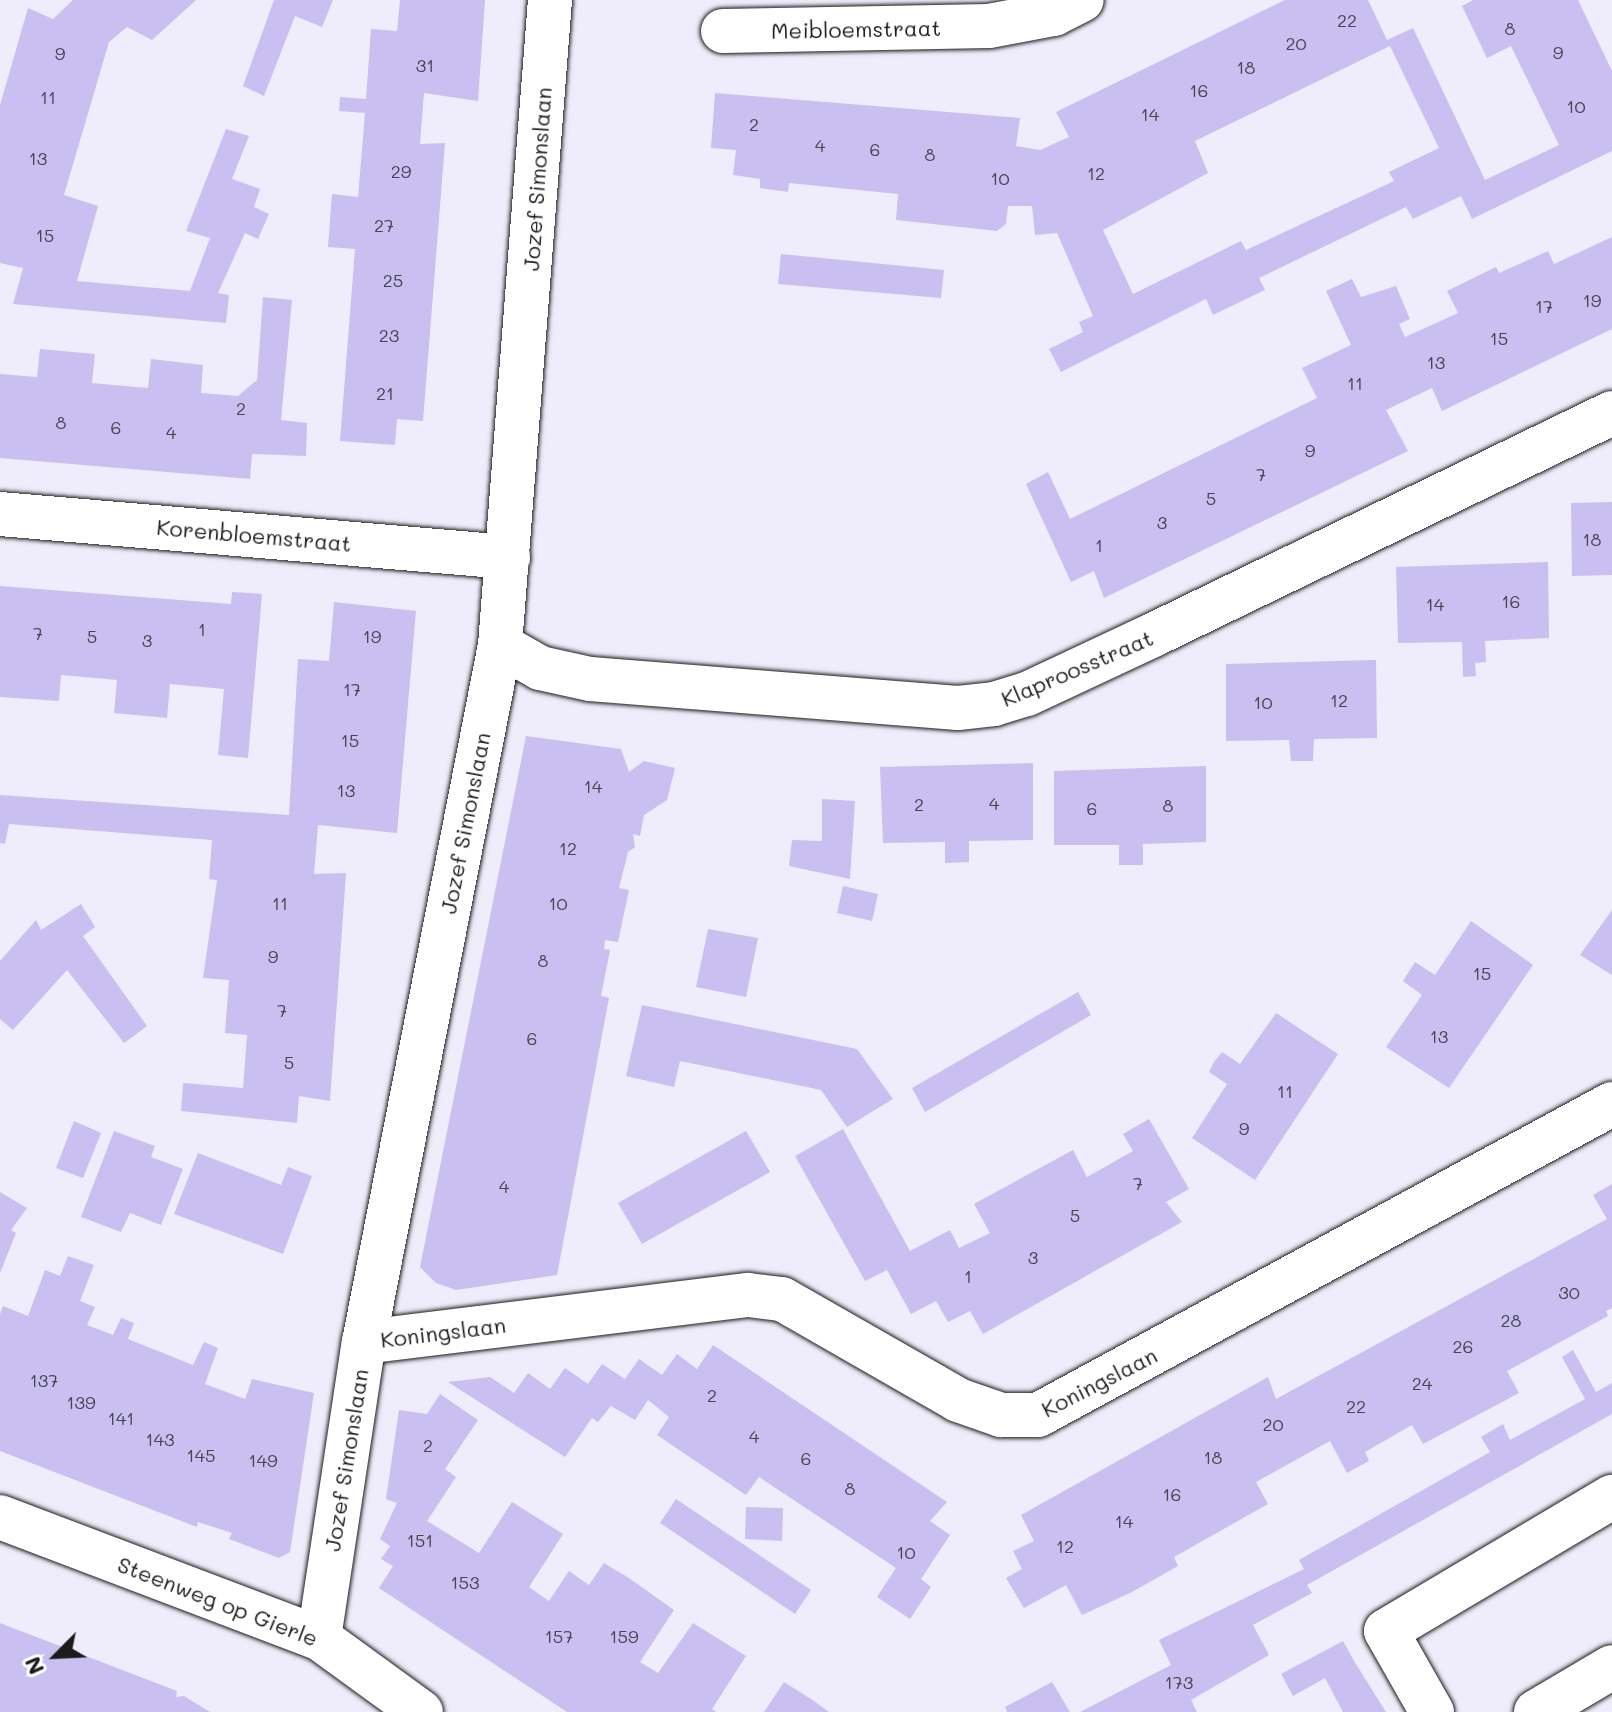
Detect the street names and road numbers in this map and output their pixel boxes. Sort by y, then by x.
street label: Meibloemstraat [771,14,941,44]
street label: Jozef Simonslaan [517,86,557,272]
street label: Korenbloemstraat [155,513,353,557]
street label: Klaproosstraat [997,624,1157,712]
street label: Jozef Simonslaan [434,730,496,916]
street label: Koningslaan [379,1311,507,1353]
street label: Koningslaan [1037,1342,1161,1422]
street label: Jozef Simonslaan [319,1367,373,1553]
street label: Steenweg op Gierle [114,1551,322,1651]

